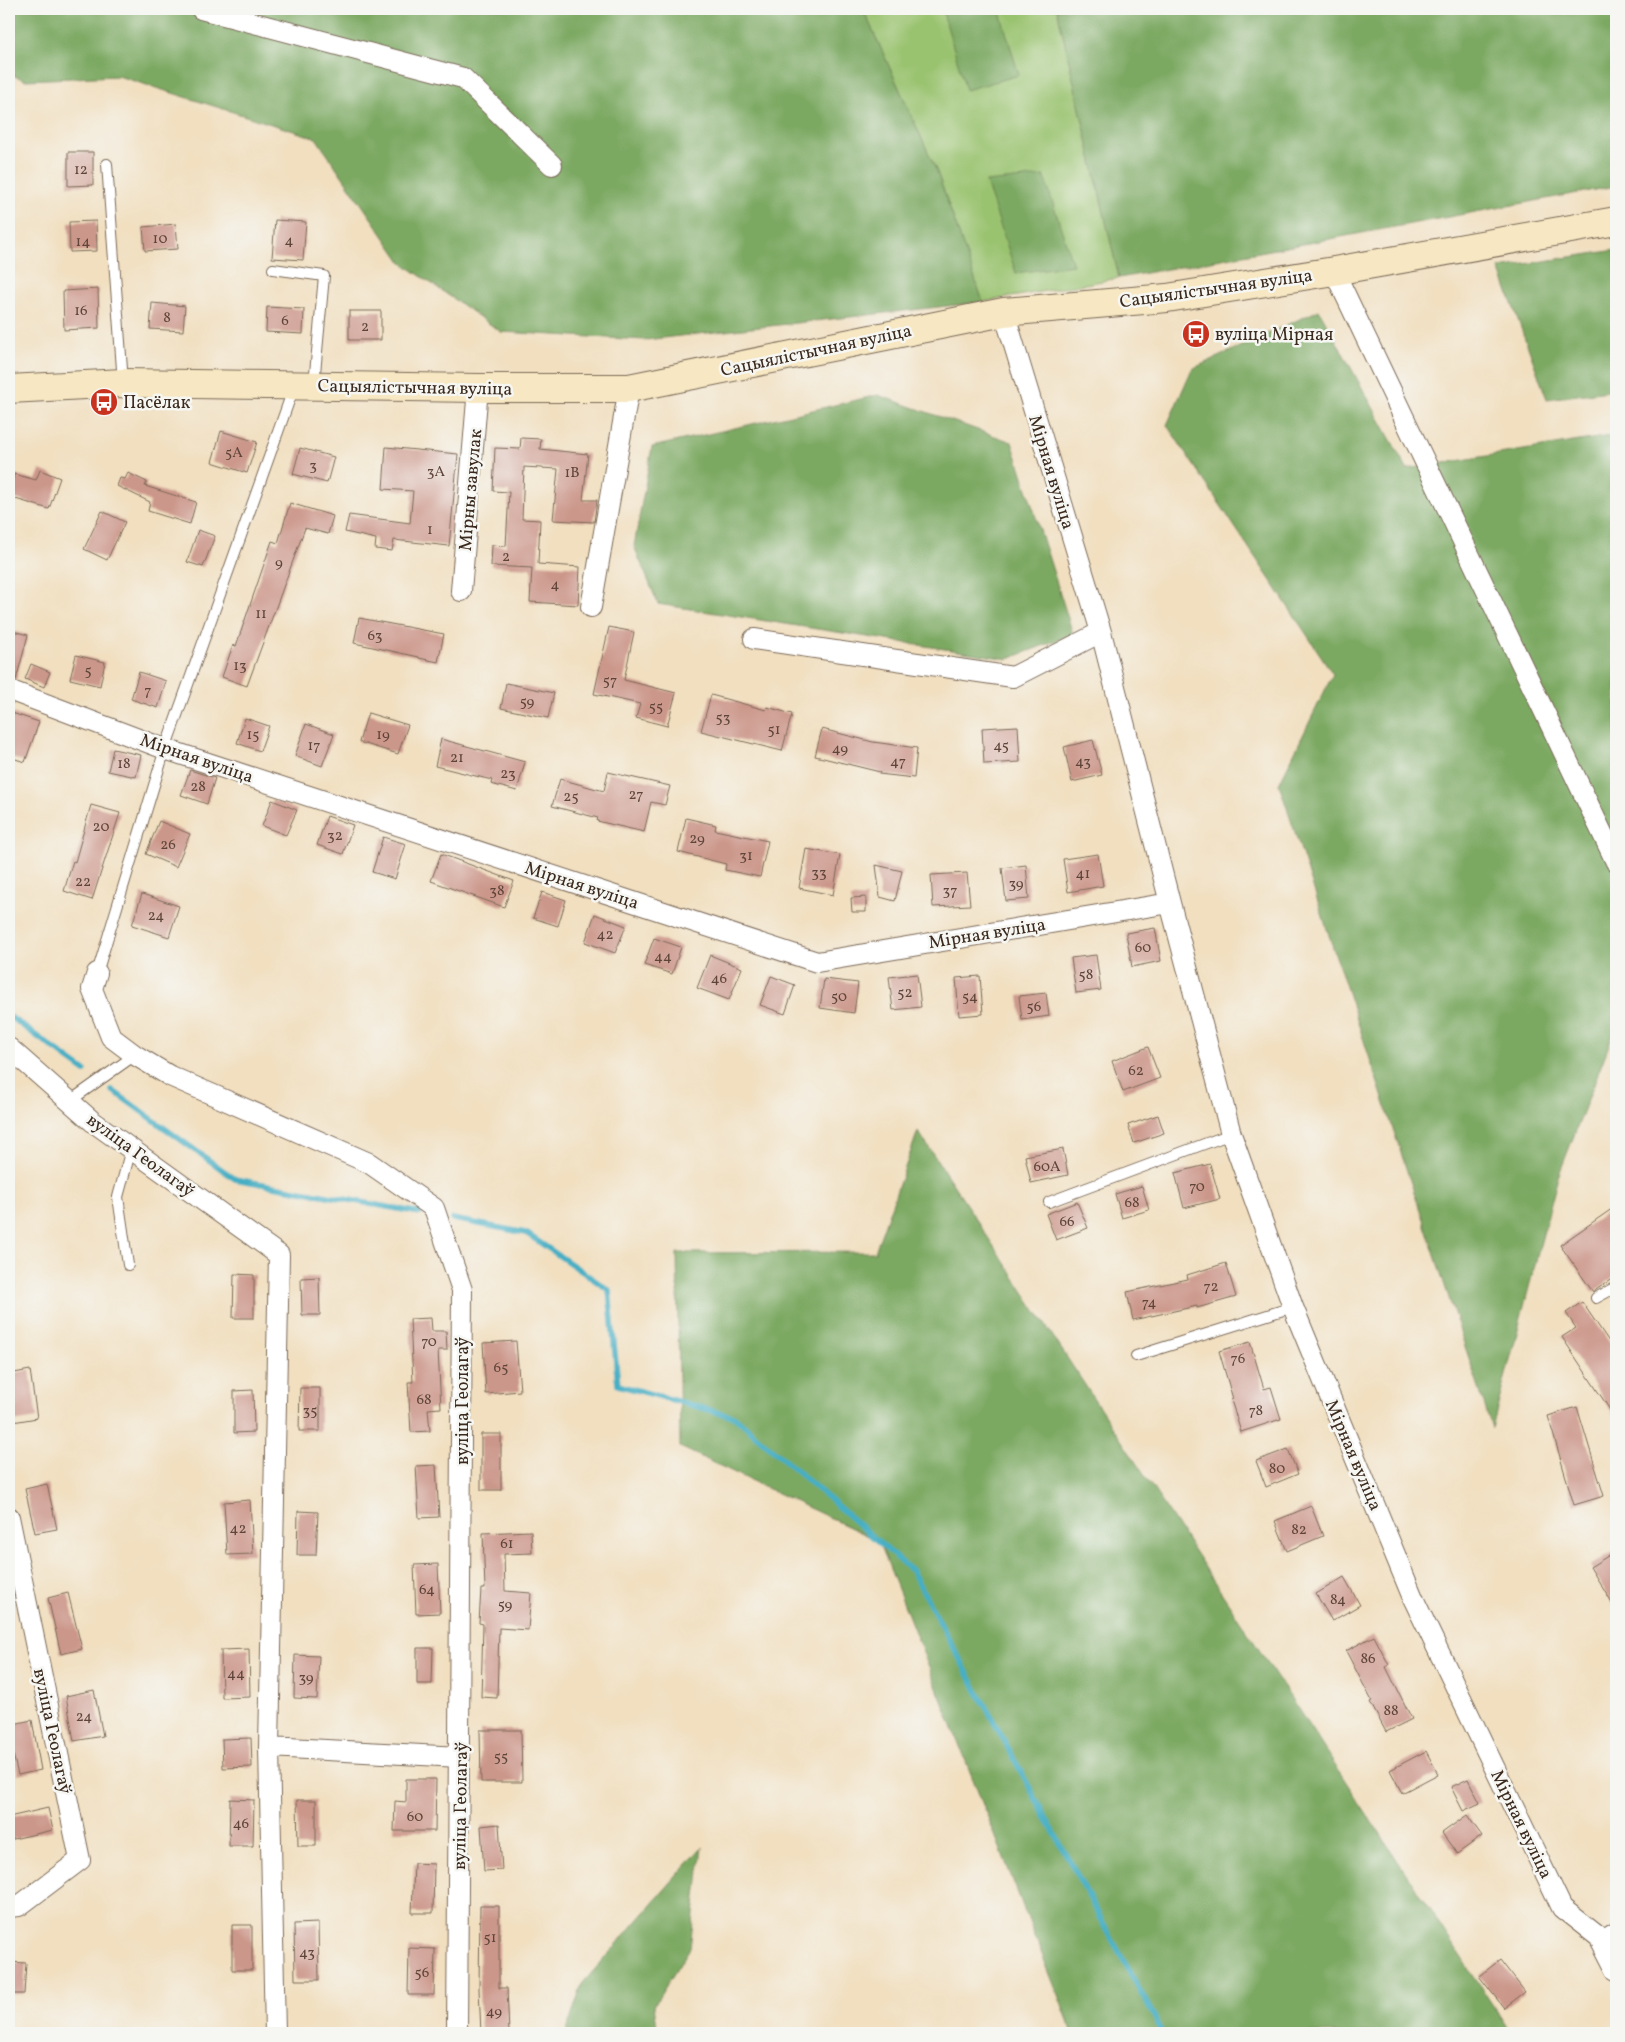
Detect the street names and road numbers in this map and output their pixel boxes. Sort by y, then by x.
street label: Сацыялістычная вуліца [1118,264,1314,315]
street label: Сацыялістычная вуліца [719,319,914,384]
street label: Сацыялістычная вуліца [317,374,513,403]
street label: Мірная вуліца [1021,412,1080,533]
street label: Мірны завулак [454,428,489,552]
street label: Мірная вуліца [136,728,257,791]
street label: Мірная вуліца [521,856,642,917]
street label: Мірная вуліца [927,913,1048,956]
street label: вуліца Геолагаў [81,1108,199,1204]
street label: вуліца Геолагаў [451,1337,476,1465]
street label: Мірная вуліца [1318,1396,1387,1515]
street label: вуліца Геолагаў [26,1666,77,1797]
street label: вуліца Геолагаў [448,1742,475,1870]
street label: Мірная вуліца [1483,1766,1558,1883]

